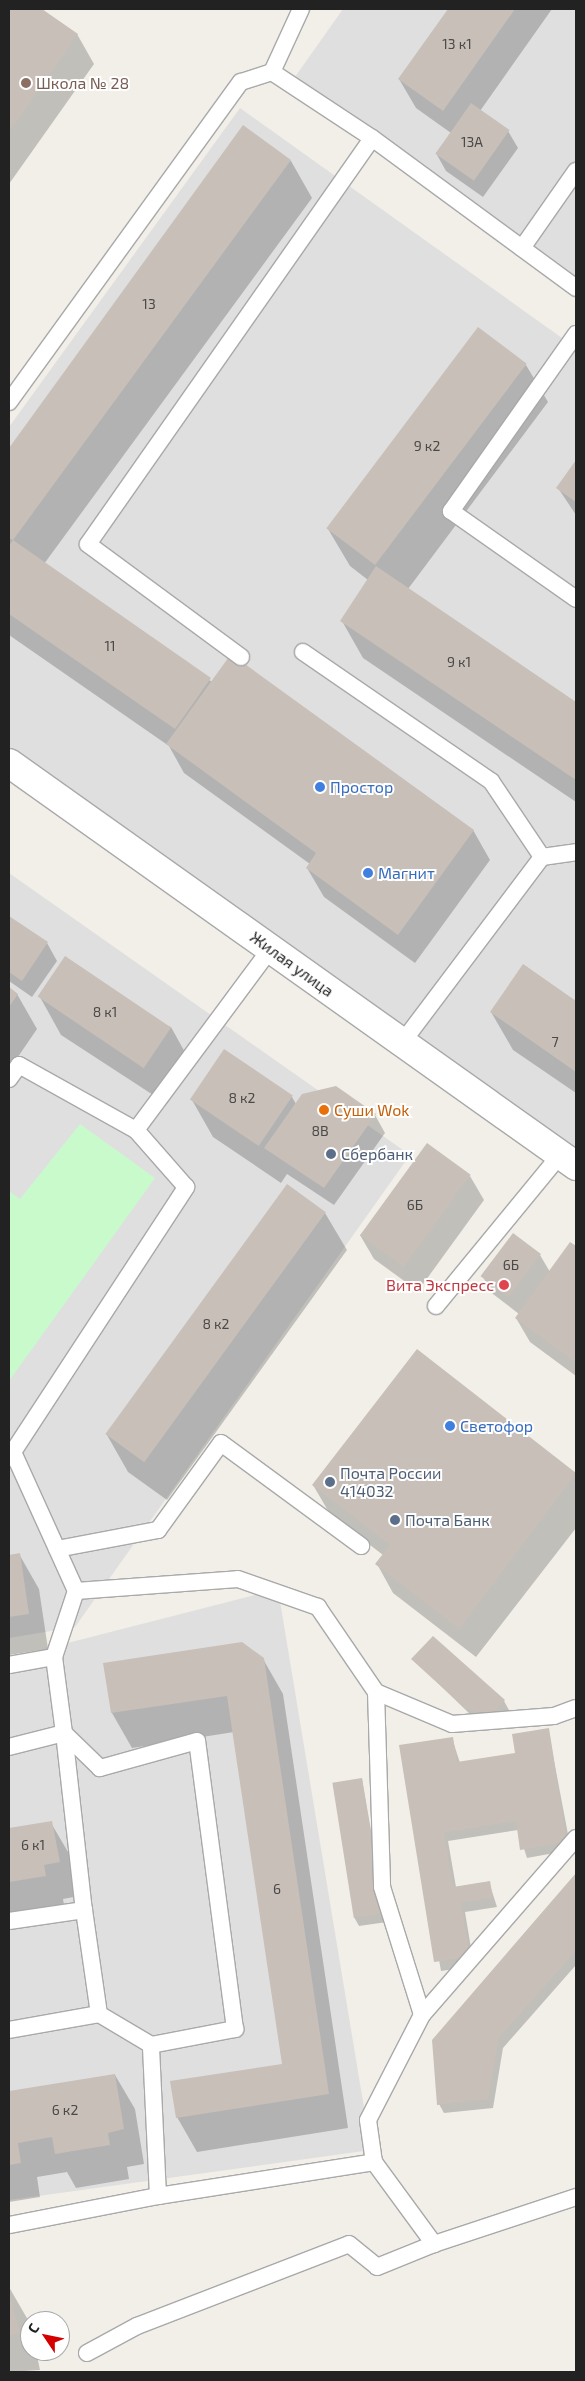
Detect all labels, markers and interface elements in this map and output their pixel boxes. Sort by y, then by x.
house number: 13 к1 [442,36,472,52]
place label: Школа № 28 [36,73,129,93]
marker: Школа № 28 [20,77,32,89]
house number: 13А [461,134,483,150]
house number: 13 [142,296,156,312]
house number: 9 к2 [414,438,440,454]
house number: 11 [104,638,116,654]
house number: 9 к1 [447,654,471,670]
place label: Простор [330,777,393,797]
marker: Простор [314,781,326,793]
place label: Магнит [378,863,435,883]
marker: Магнит [362,867,374,879]
street label: Жилая улица [246,927,338,1001]
house number: 8 к1 [93,1004,117,1020]
house number: 7 [551,1034,559,1050]
house number: 8 к2 [229,1090,255,1106]
place label: Суши Wok [334,1100,409,1120]
marker: Суши Wok [318,1104,330,1116]
house number: 8В [311,1123,329,1139]
place label: Сбербанк [341,1144,413,1164]
marker: Сбербанк [325,1148,337,1160]
house number: 6Б [407,1197,423,1213]
house number: 6Б [503,1257,519,1273]
place label: Вита Экспресс [386,1275,494,1295]
marker: Вита Экспресс [498,1279,510,1291]
house number: 8 к2 [203,1316,229,1332]
place label: Светофор [460,1416,533,1436]
marker: Светофор [444,1420,456,1432]
place label: Почта России 414032 [340,1463,441,1501]
marker: Почта России 414032 [324,1476,336,1488]
place label: Почта Банк [405,1510,490,1530]
marker: Почта Банк [389,1514,401,1526]
house number: 6 к1 [21,1837,45,1853]
house number: 6 [273,1881,281,1897]
house number: 6 к2 [52,2102,78,2118]
north arrow [20,2311,70,2361]
text: С [24,2320,42,2336]

